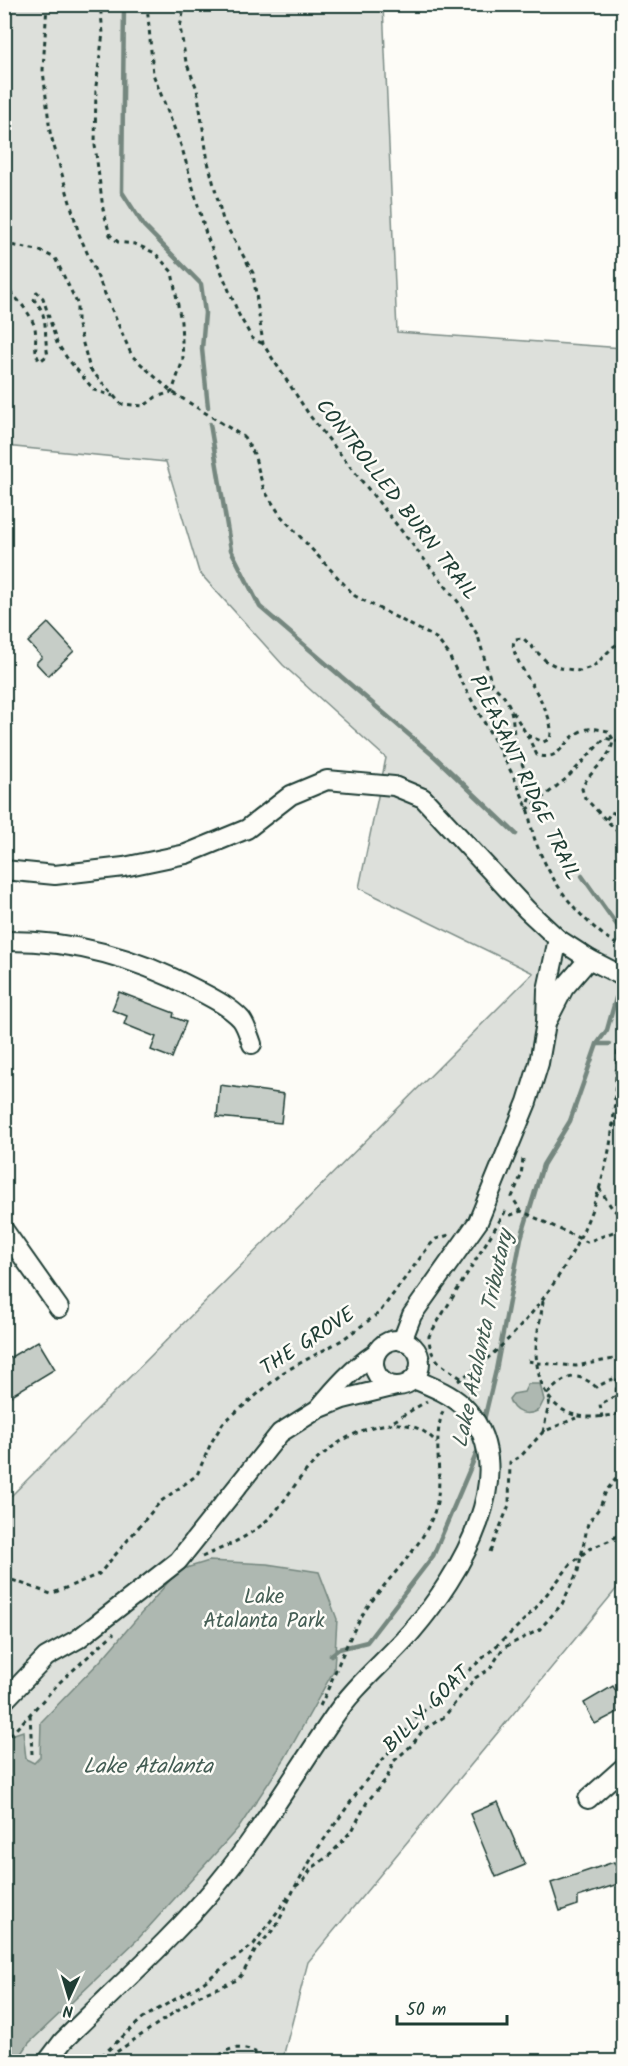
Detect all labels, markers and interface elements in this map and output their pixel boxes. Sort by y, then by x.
street label: CONTROLLED BURN TRAIL [307,392,485,608]
street label: PLEASANT RIDGE TRAIL [460,669,588,887]
water label: Lake Atalanta Tributary [444,1223,525,1451]
street label: THE GROVE [254,1299,363,1385]
park label: Lake Atalanta Park [203,1581,325,1638]
street label: BILLY GOAT [375,1657,480,1762]
water label: Lake Atalanta [83,1750,215,1785]
north arrow [39,1967,99,2027]
scale bar [397,1988,506,2026]
text: 50 m [406,1996,446,2025]
text: N [62,1998,74,2023]

